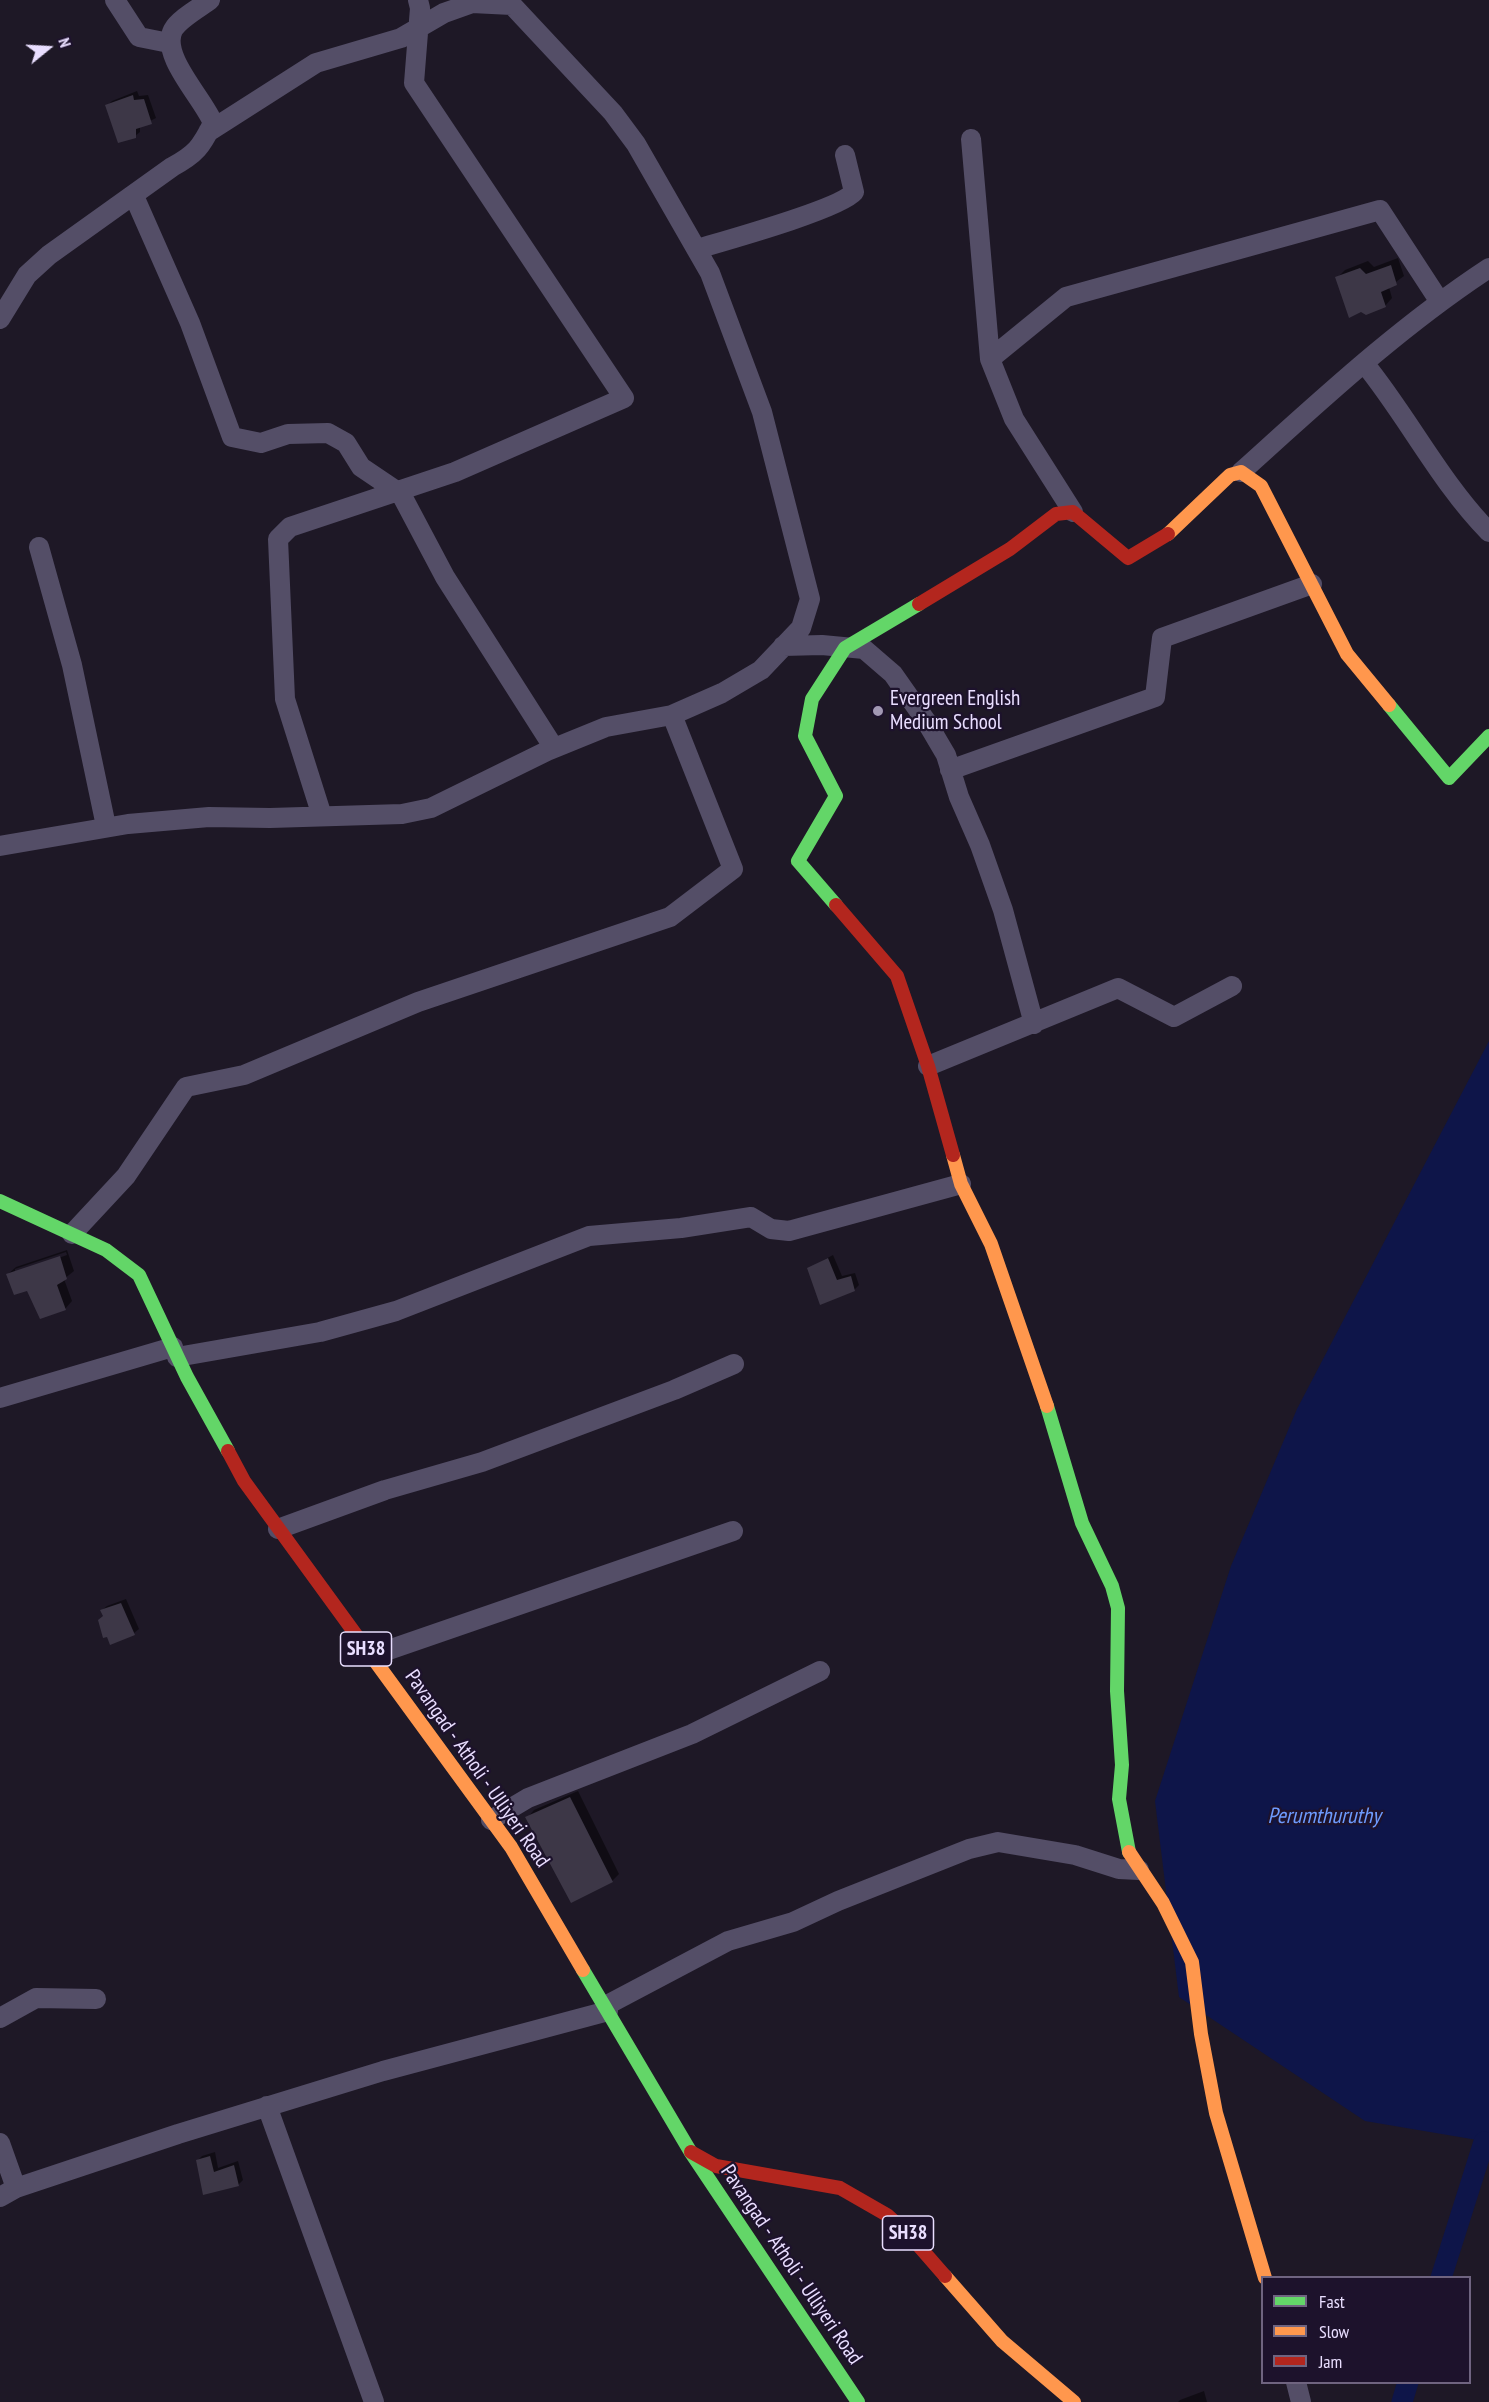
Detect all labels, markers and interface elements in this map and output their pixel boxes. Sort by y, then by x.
north arrow [18,18,78,78]
text: N [54,35,76,50]
place label: Evergreen English Medium School [890,686,1020,736]
marker: Evergreen English Medium School [871,704,885,718]
road number: SH38 [340,1632,392,1666]
street label: Pavangad - Atholi - Ulliyeri Road [399,1665,555,1873]
water label: Perumthuruthy [1267,1804,1381,1830]
street label: Pavangad - Atholi - Ulliyeri Road [715,2160,867,2370]
road number: SH38 [882,2216,934,2250]
legend [1261,2276,1471,2384]
text: Fast [1319,2290,1345,2313]
text: Slow [1319,2320,1349,2343]
text: Jam [1319,2350,1342,2373]

